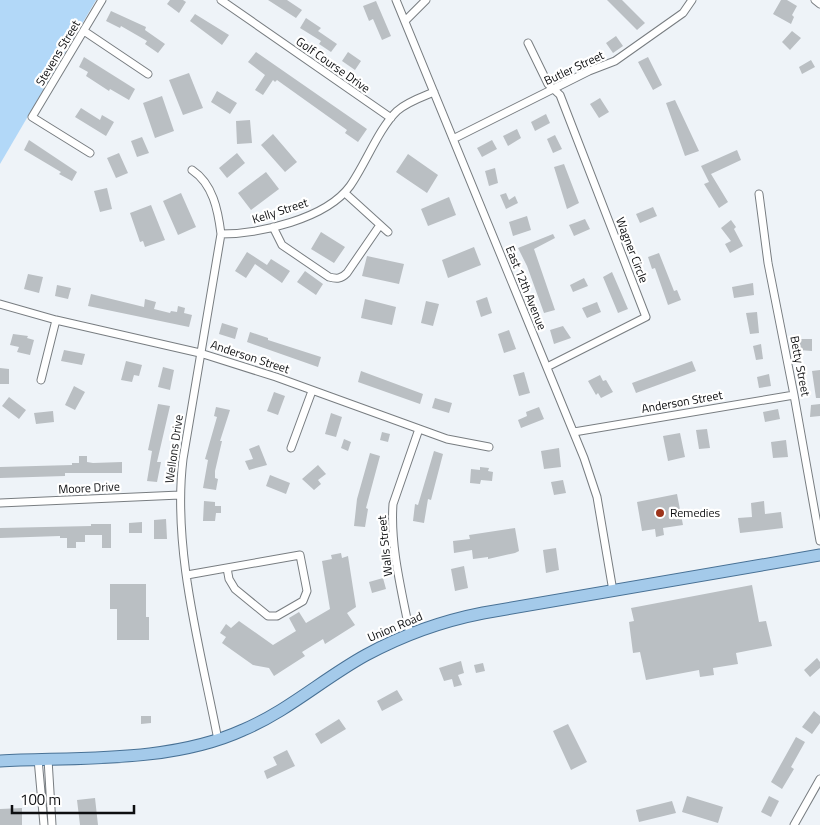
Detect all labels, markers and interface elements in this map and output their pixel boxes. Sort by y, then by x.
street label: Stevens Street [30,16,85,89]
street label: Golf Course Drive [292,32,374,97]
street label: Butler Street [541,45,608,90]
street label: Kelly Street [250,192,311,228]
street label: Wagner Circle [611,214,654,286]
street label: East 12th Avenue [501,243,552,333]
street label: Betty Street [785,334,816,399]
street label: Anderson Street [208,335,293,378]
street label: Anderson Street [640,385,725,418]
street label: Wellons Drive [159,413,188,485]
street label: Moore Drive [58,476,120,499]
place label: Remedies [670,503,720,522]
marker: Remedies [654,507,666,519]
street label: Walls Street [372,514,397,577]
street label: Union Road [364,606,425,647]
scale bar [12,782,135,814]
text: 100 m [20,788,61,811]

